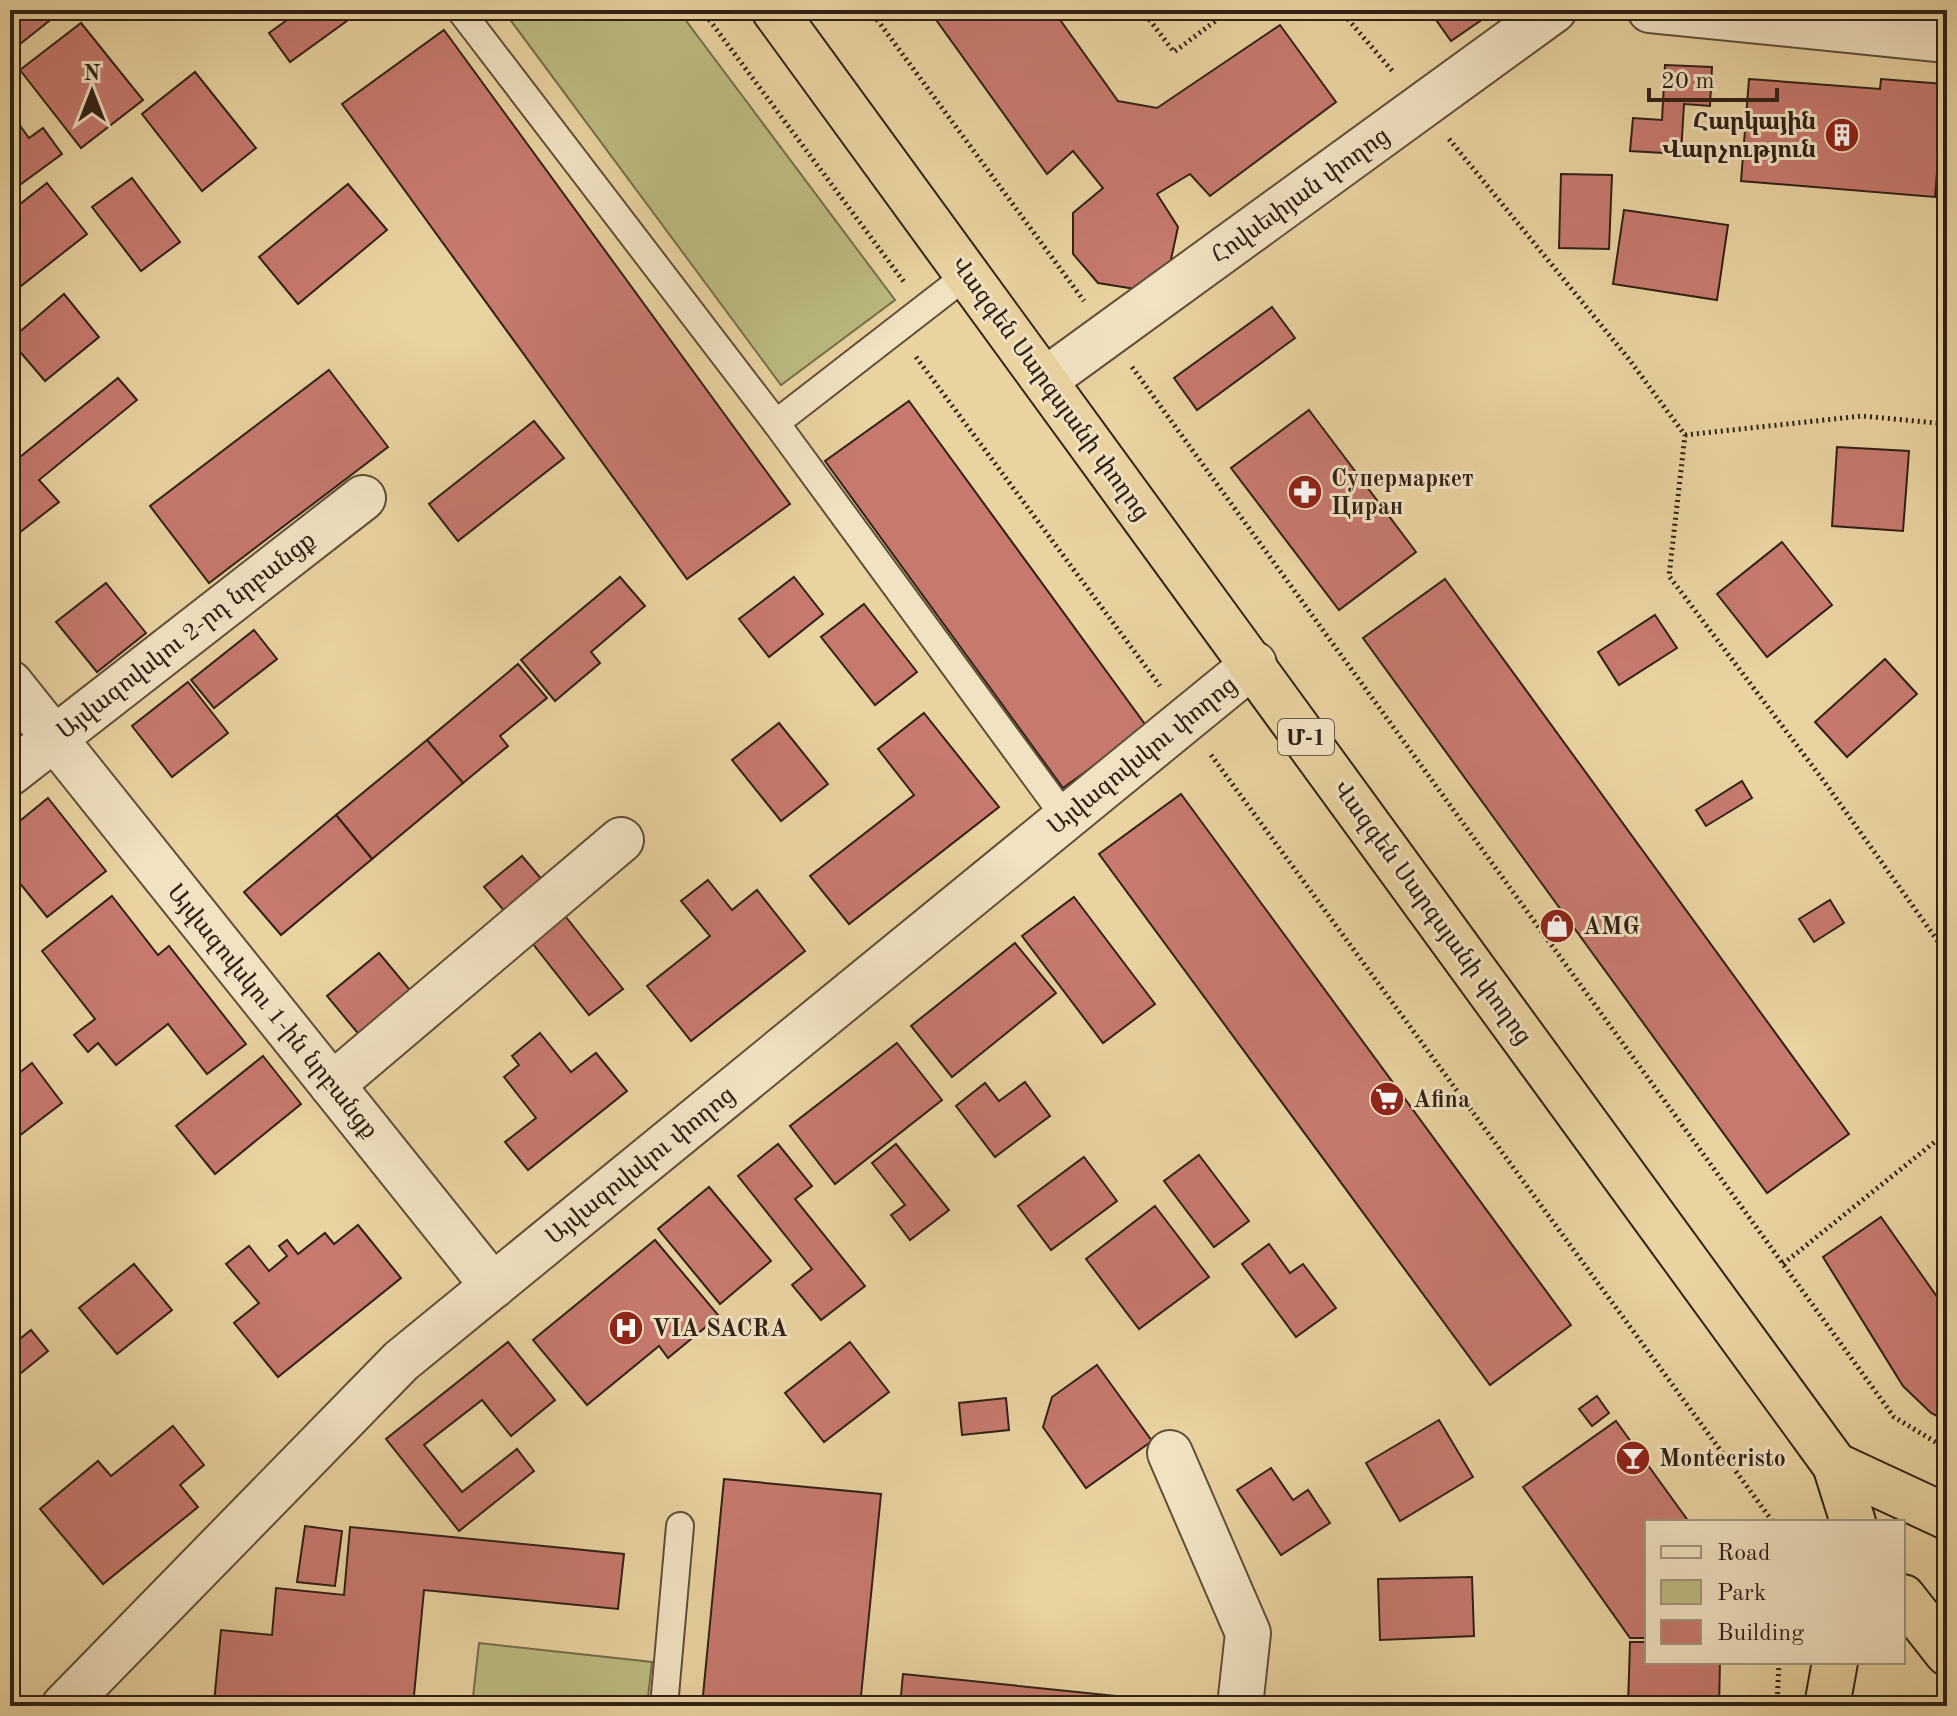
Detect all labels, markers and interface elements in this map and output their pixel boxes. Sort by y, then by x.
north arrow [52,52,132,132]
scale bar [1649,52,1777,102]
text: N [84,63,101,85]
text: 20 m [1661,70,1715,94]
place label: Հարկային Վարչություն [1662,111,1816,163]
building icon: Հարկային Վարչություն [1823,116,1861,154]
street label: Հովսեփյան փողոց [1208,124,1394,269]
street label: Վազգեն Սարգսյանի փողոց [946,253,1153,526]
place label: Супермаркет Циран [1331,468,1474,520]
pharmacy icon: Супермаркет Циран [1286,473,1324,511]
street label: Այվազովսկու 2-րդ նրբանցք [54,529,321,745]
street label: Այվազովսկու փողոց [1044,673,1242,840]
road number: Մ-1 [1278,719,1334,755]
street label: Վազգեն Սարգսյանի փողոց [1328,777,1535,1050]
street label: Այվազովսկու 1-ին նրբանցք [162,881,381,1144]
shop icon: AMG [1538,907,1576,945]
place label: AMG [1583,916,1640,940]
supermarket icon: Afina [1368,1080,1406,1118]
street label: Այվազովսկու փողոց [542,1083,740,1250]
place label: Afina [1413,1089,1470,1113]
hospital icon: VIA SACRA [607,1309,645,1347]
place label: VIA SACRA [652,1318,788,1342]
bar icon: Montecristo [1614,1439,1652,1477]
place label: Montecristo [1659,1448,1786,1472]
legend [1645,1520,1905,1664]
text: Road [1717,1542,1770,1566]
text: Park [1717,1582,1766,1606]
text: Building [1717,1622,1804,1646]

